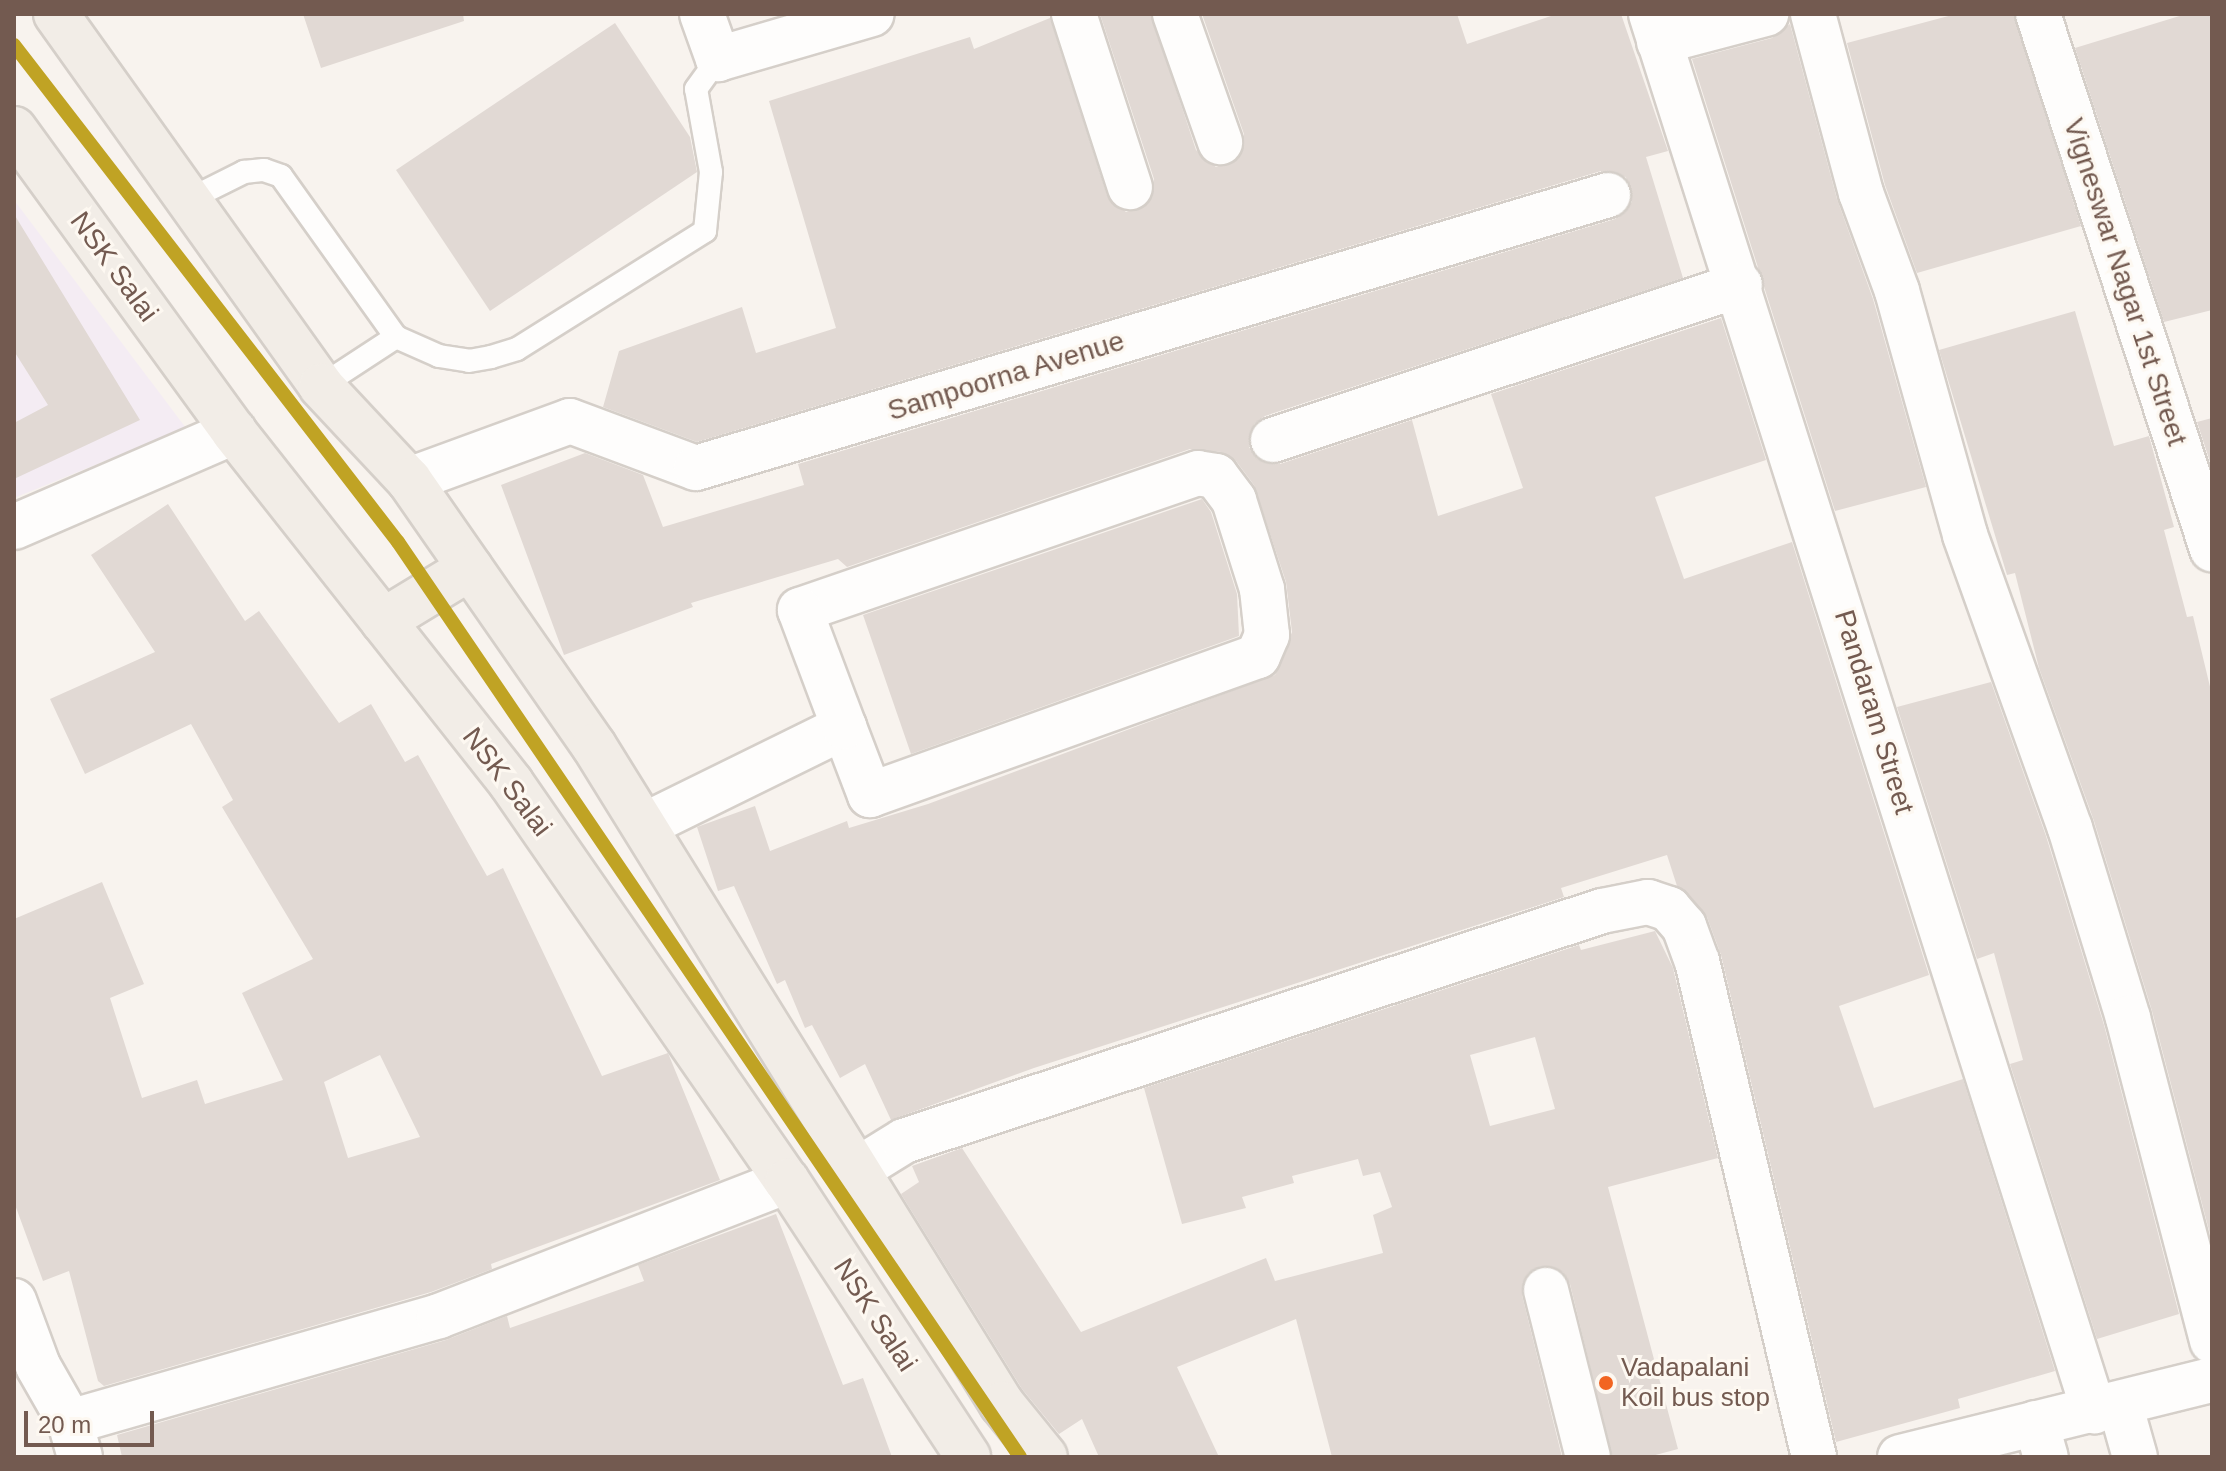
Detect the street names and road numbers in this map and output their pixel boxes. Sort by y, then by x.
street label: Vigneswar Nagar 1st Street [2056,114,2194,450]
street label: NSK Salai [63,206,165,328]
street label: Sampoorna Avenue [883,324,1129,428]
street label: Pandaram Street [1827,606,1921,818]
street label: NSK Salai [455,721,559,843]
street label: NSK Salai [826,1252,924,1378]

